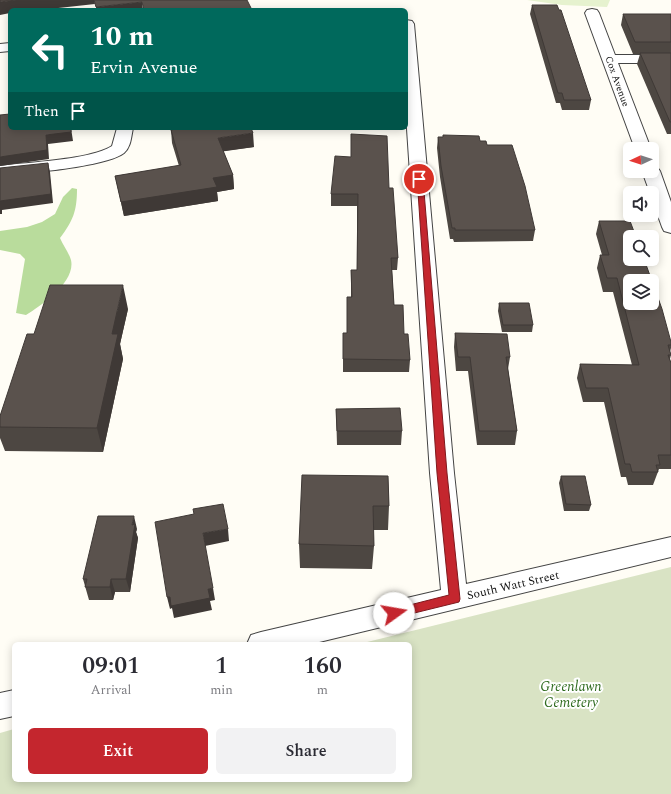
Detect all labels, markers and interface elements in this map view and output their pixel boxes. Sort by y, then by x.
text: 10 m [90,15,154,58]
icon: left [24,24,76,76]
text: Ervin Avenue [90,54,198,81]
street label: Cox Avenue [600,54,634,109]
text: Then [24,100,59,123]
icon: arrive [67,100,89,122]
north arrow [623,142,659,178]
map controls [623,142,659,310]
pin [402,162,436,196]
icon: arrive [408,168,430,190]
button: sound [623,186,659,222]
button: search [623,230,659,266]
button: layers [623,274,659,310]
street label: South Watt Street [465,566,561,605]
position arrow [373,592,415,634]
text: 09:01 [82,648,140,684]
text: 1 [215,648,228,684]
text: 160 [303,648,342,684]
park label: Greenlawn Cemetery [540,676,602,713]
text: Arrival [91,680,131,700]
text: min [210,680,233,700]
text: m [317,680,328,700]
button: Exit [28,728,208,774]
button: Share [216,728,396,774]

